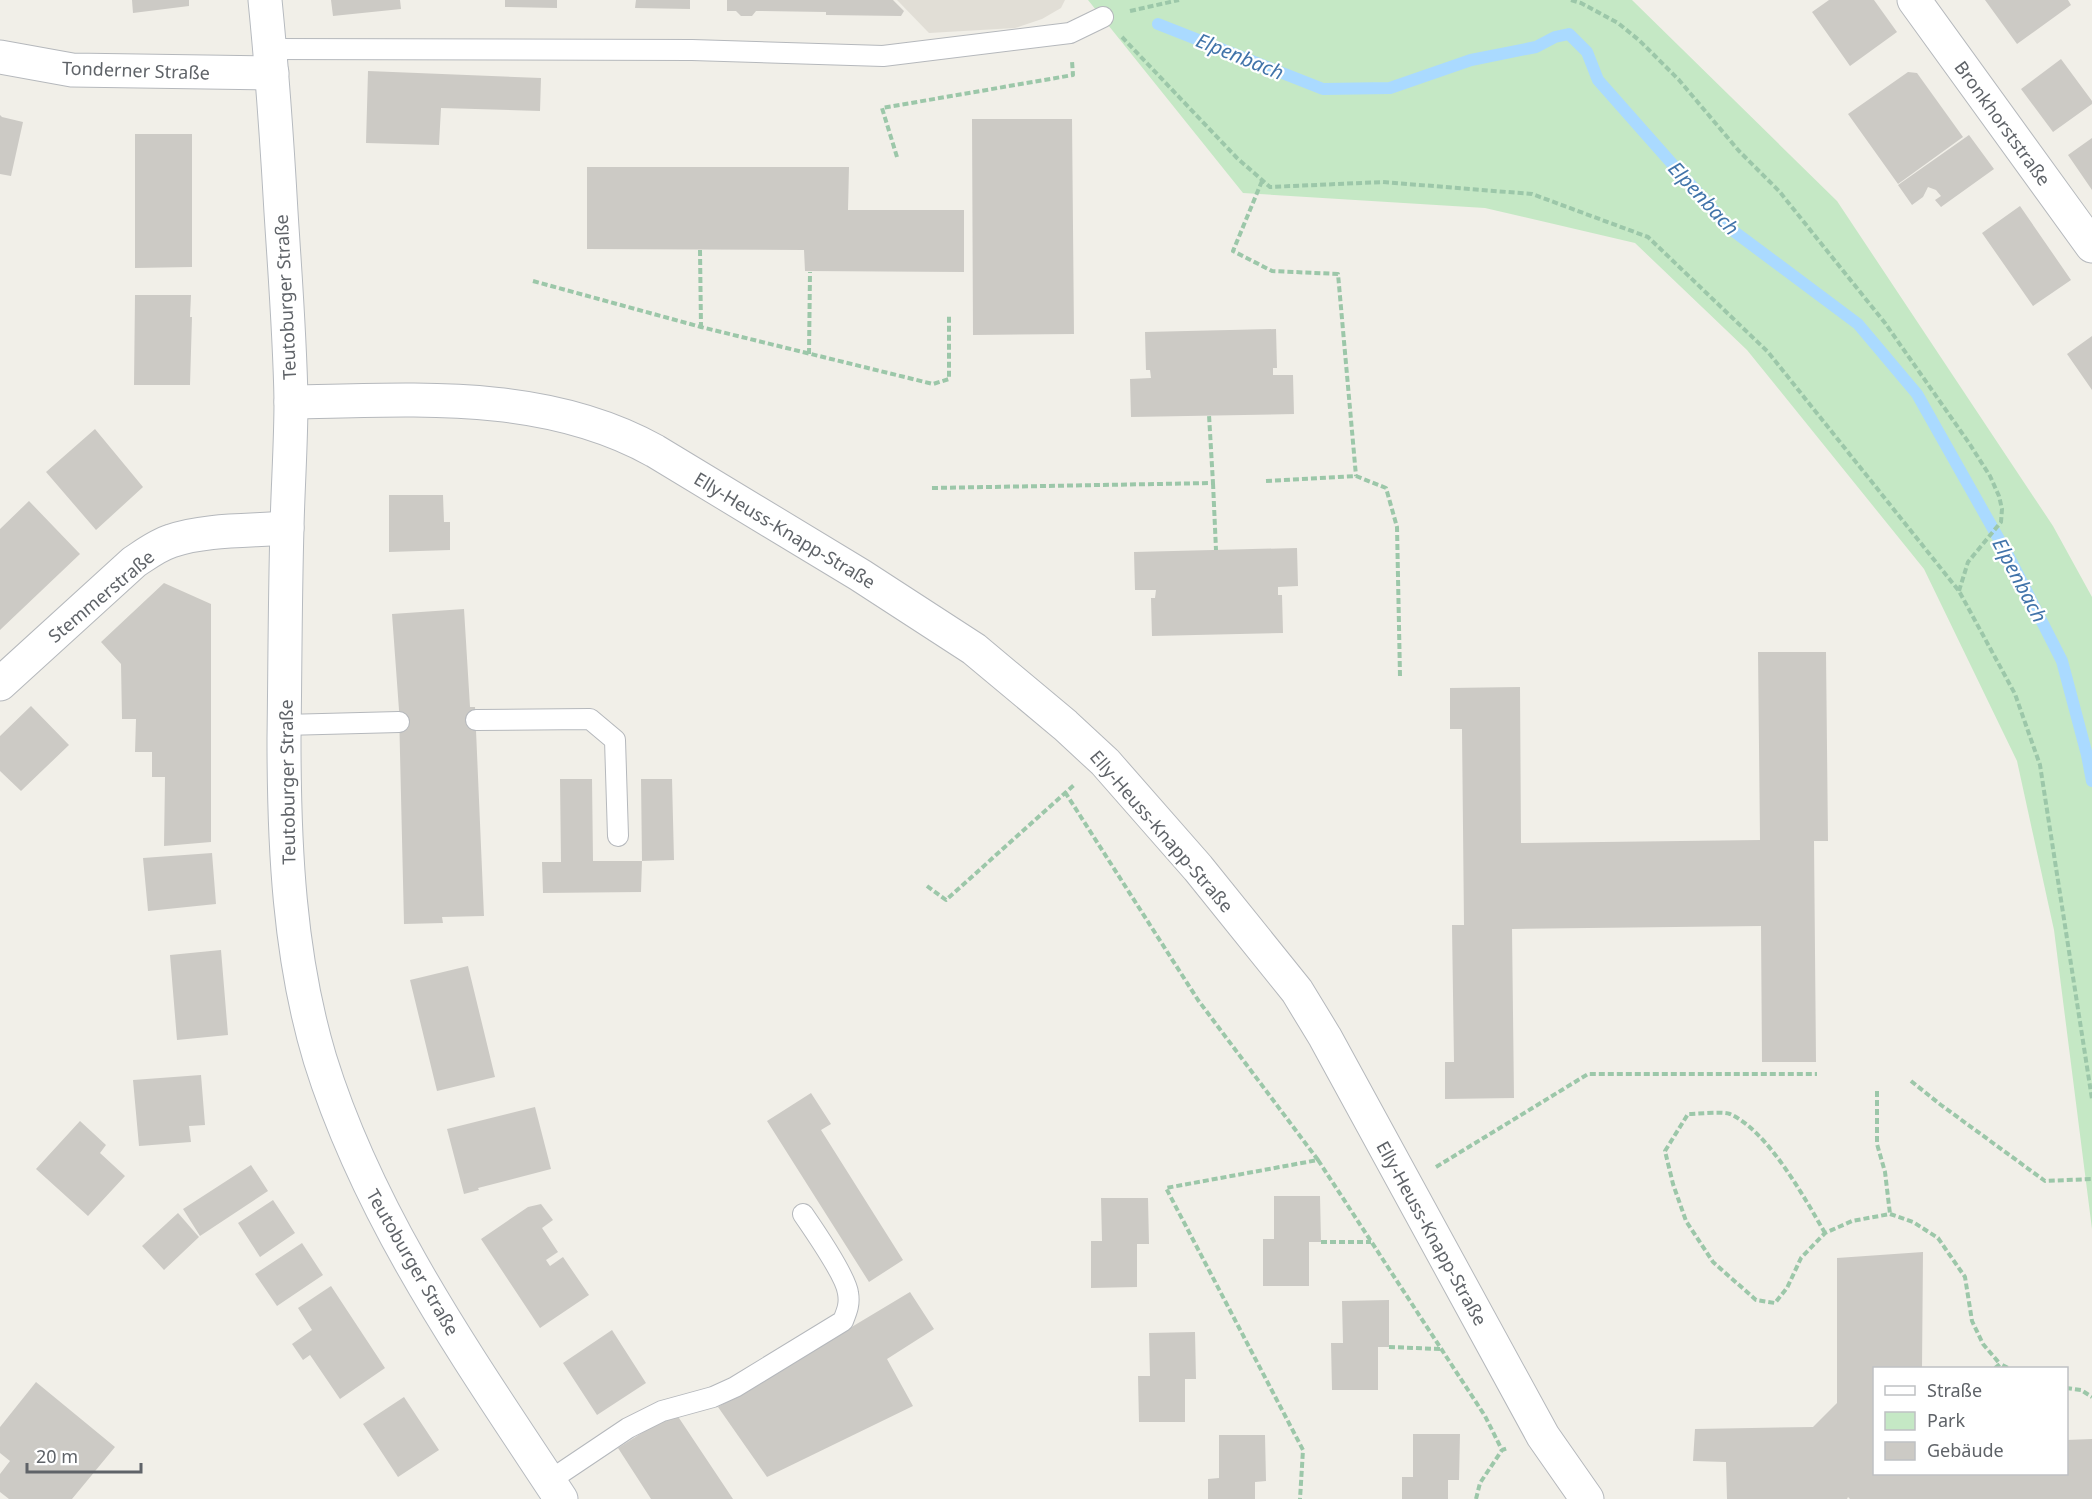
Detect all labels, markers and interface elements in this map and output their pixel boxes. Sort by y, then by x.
water label: Elpenbach [1192,26,1288,86]
street label: Tonderner Straße [62,55,210,85]
street label: Bronkhorststraße [1950,56,2056,190]
water label: Elpenbach [1663,155,1745,241]
street label: Teutoburger Straße [269,214,301,380]
street label: Elly-Heuss-Knapp-Straße [690,466,880,594]
water label: Elpenbach [1986,533,2054,627]
street label: Stemmerstraße [43,545,159,647]
street label: Teutoburger Straße [274,699,300,865]
street label: Elly-Heuss-Knapp-Straße [1085,745,1239,917]
street label: Elly-Heuss-Knapp-Straße [1371,1137,1493,1329]
street label: Teutoburger Straße [361,1184,465,1340]
legend [1873,1367,2068,1475]
text: Straße [1927,1378,1982,1402]
text: Park [1927,1408,1965,1432]
scale bar [27,1436,141,1474]
text: Gebäude [1927,1438,2004,1462]
text: 20 m [36,1444,78,1468]

